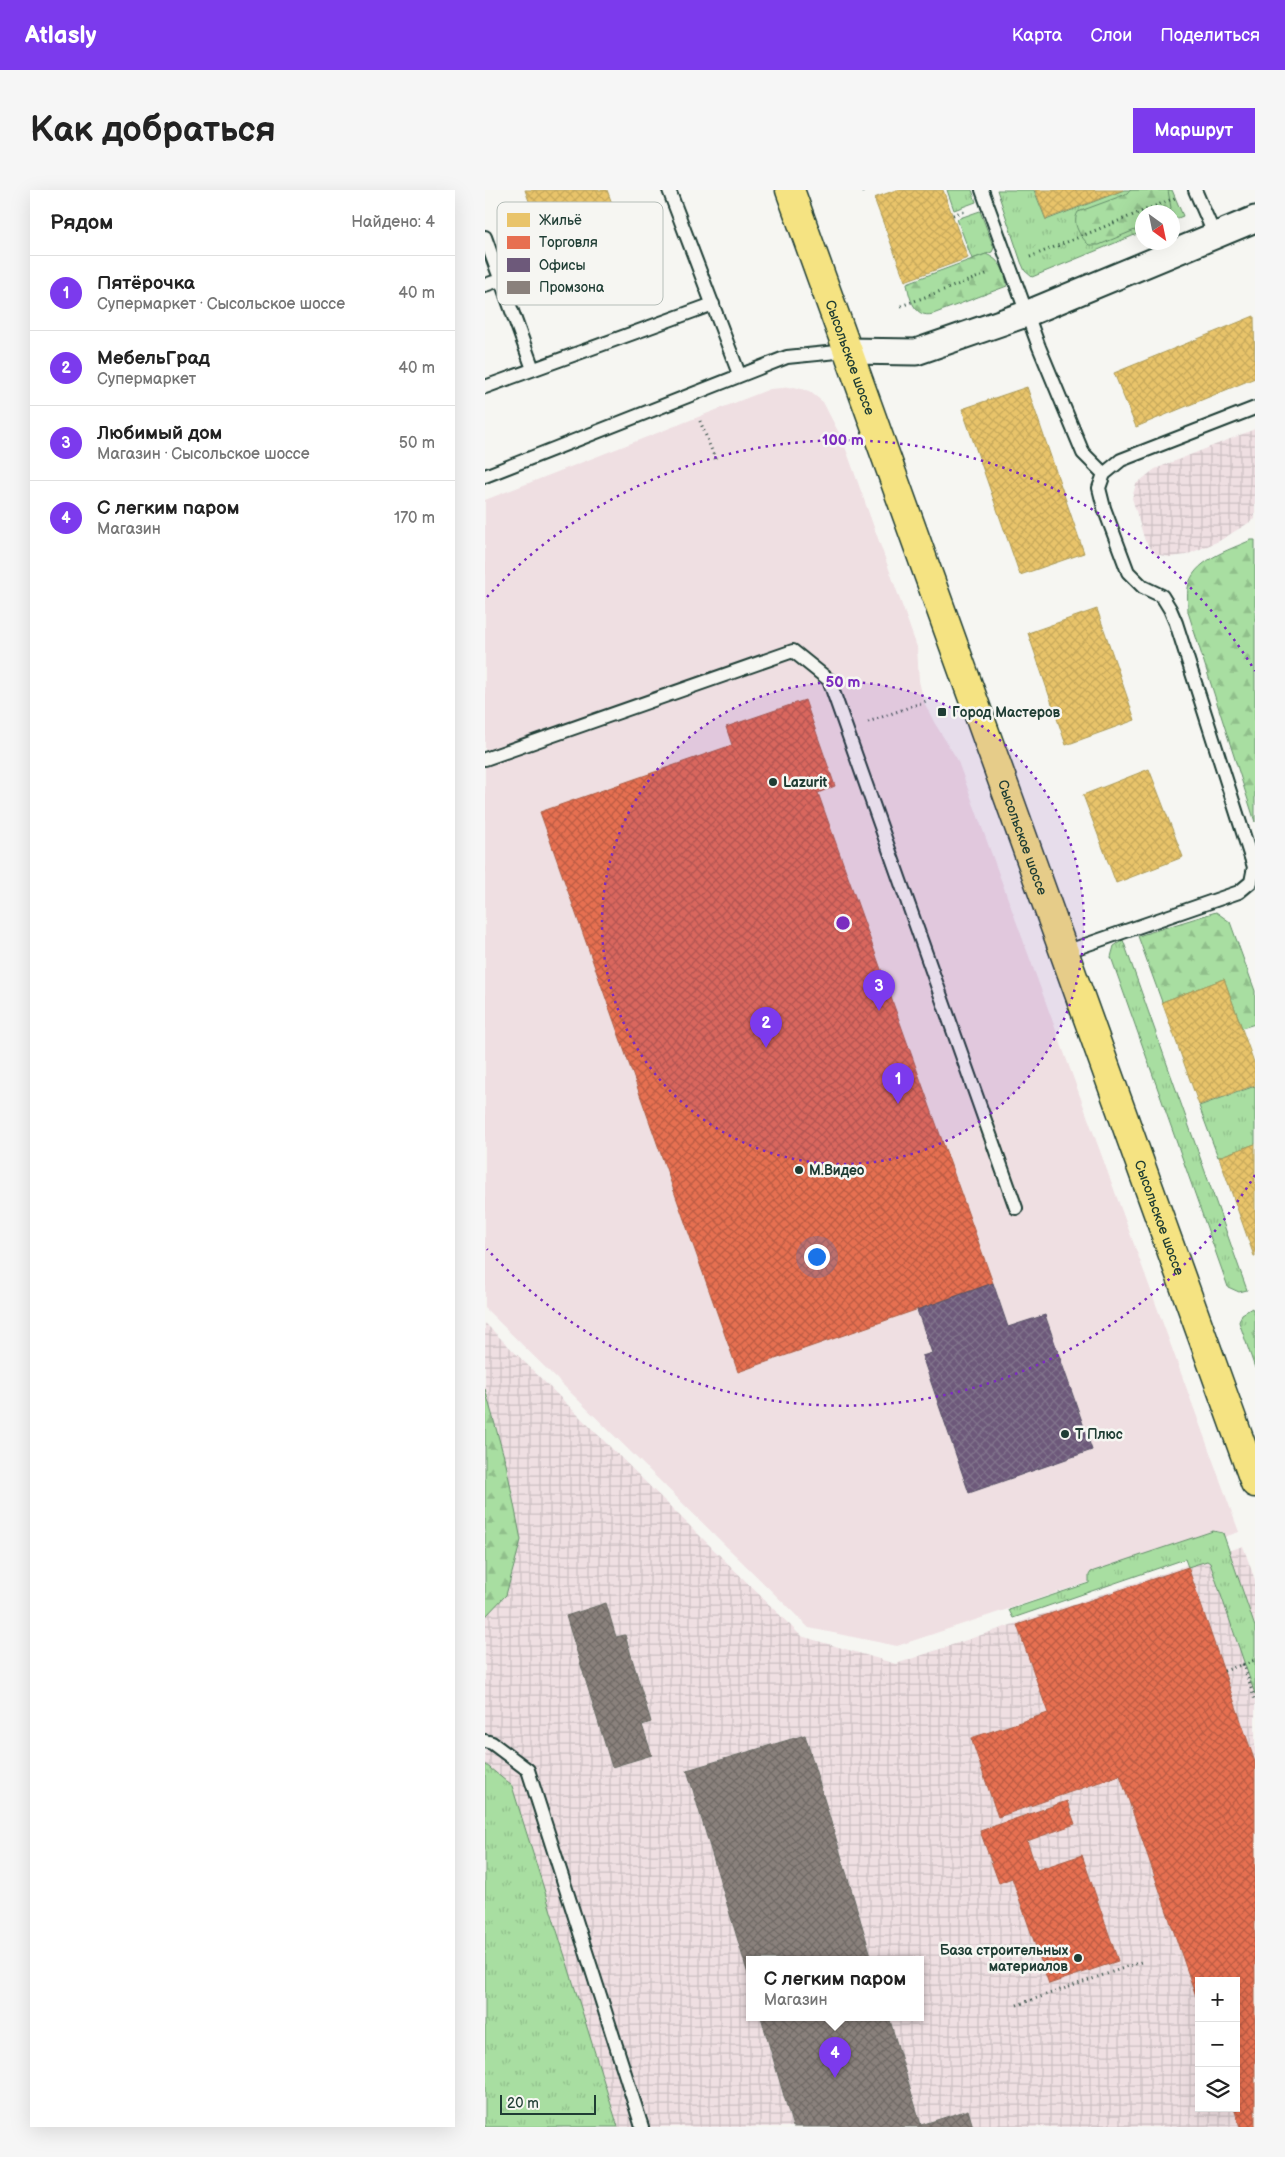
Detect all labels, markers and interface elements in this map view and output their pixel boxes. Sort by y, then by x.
text: Atlasly [25,21,96,50]
text: Карта [1012,25,1062,46]
text: Слои [1090,25,1132,46]
text: Поделиться [1160,25,1260,46]
button: Маршрут [1133,108,1255,153]
text: Как добраться [30,109,276,152]
legend [497,202,663,305]
north arrow [1135,205,1180,250]
text: Рядом [50,210,113,235]
text: Жильё [539,212,582,229]
text: Найдено: 4 [351,213,435,232]
text: Торговля [539,234,598,251]
text: Офисы [539,257,586,274]
text: Пятёрочка [97,272,195,295]
text: Промзона [539,279,605,296]
text: 1 [63,284,69,303]
text: 40 m [398,284,435,303]
text: Супермаркет · Сысольское шоссе [97,295,345,314]
street label: Сысольское шоссе [822,298,879,418]
text: МебельГрад [97,347,210,370]
text: 2 [61,359,71,378]
text: 40 m [398,359,435,378]
text: Супермаркет [97,370,196,389]
text: Любимый дом [97,422,222,445]
text: 100 m [822,431,864,450]
text: 3 [61,434,71,453]
text: 50 m [399,434,435,453]
text: Магазин · Сысольское шоссе [97,445,310,464]
text: С легким паром [97,497,239,520]
text: 4 [61,509,71,528]
text: 170 m [394,509,435,528]
text: Магазин [97,520,161,539]
text: 50 m [826,673,861,692]
place label: Город Мастеров [952,704,1061,721]
marker: Город Мастеров [936,706,948,718]
place label: Lazurit [783,774,828,791]
marker: Lazurit [767,776,779,788]
street label: Сысольское шоссе [994,778,1051,897]
centre of rings [834,914,852,932]
pin: 3 [863,970,895,1011]
pin: 2 [750,1007,782,1048]
pin: 1 [882,1063,914,1104]
street label: Сысольское шоссе [1131,1158,1188,1278]
place label: М.Видео [809,1162,865,1179]
marker: М.Видео [793,1164,805,1176]
your location [804,1244,830,1270]
place label: Т Плюс [1075,1426,1123,1443]
marker: Т Плюс [1059,1428,1071,1440]
place label: База строительных материалов [940,1942,1069,1975]
marker: База строительных материалов [1072,1952,1084,1964]
popup [746,1956,924,2021]
text: С легким паром [764,1968,906,1991]
map controls [1195,1977,1240,2112]
button: + [1195,1977,1240,2022]
text: Магазин [764,1991,828,2010]
button: − [1195,2022,1240,2067]
pin: 4 [819,2037,851,2078]
button: layers [1195,2067,1240,2112]
scale bar [500,2092,596,2115]
text: 20 m [507,2095,539,2112]

